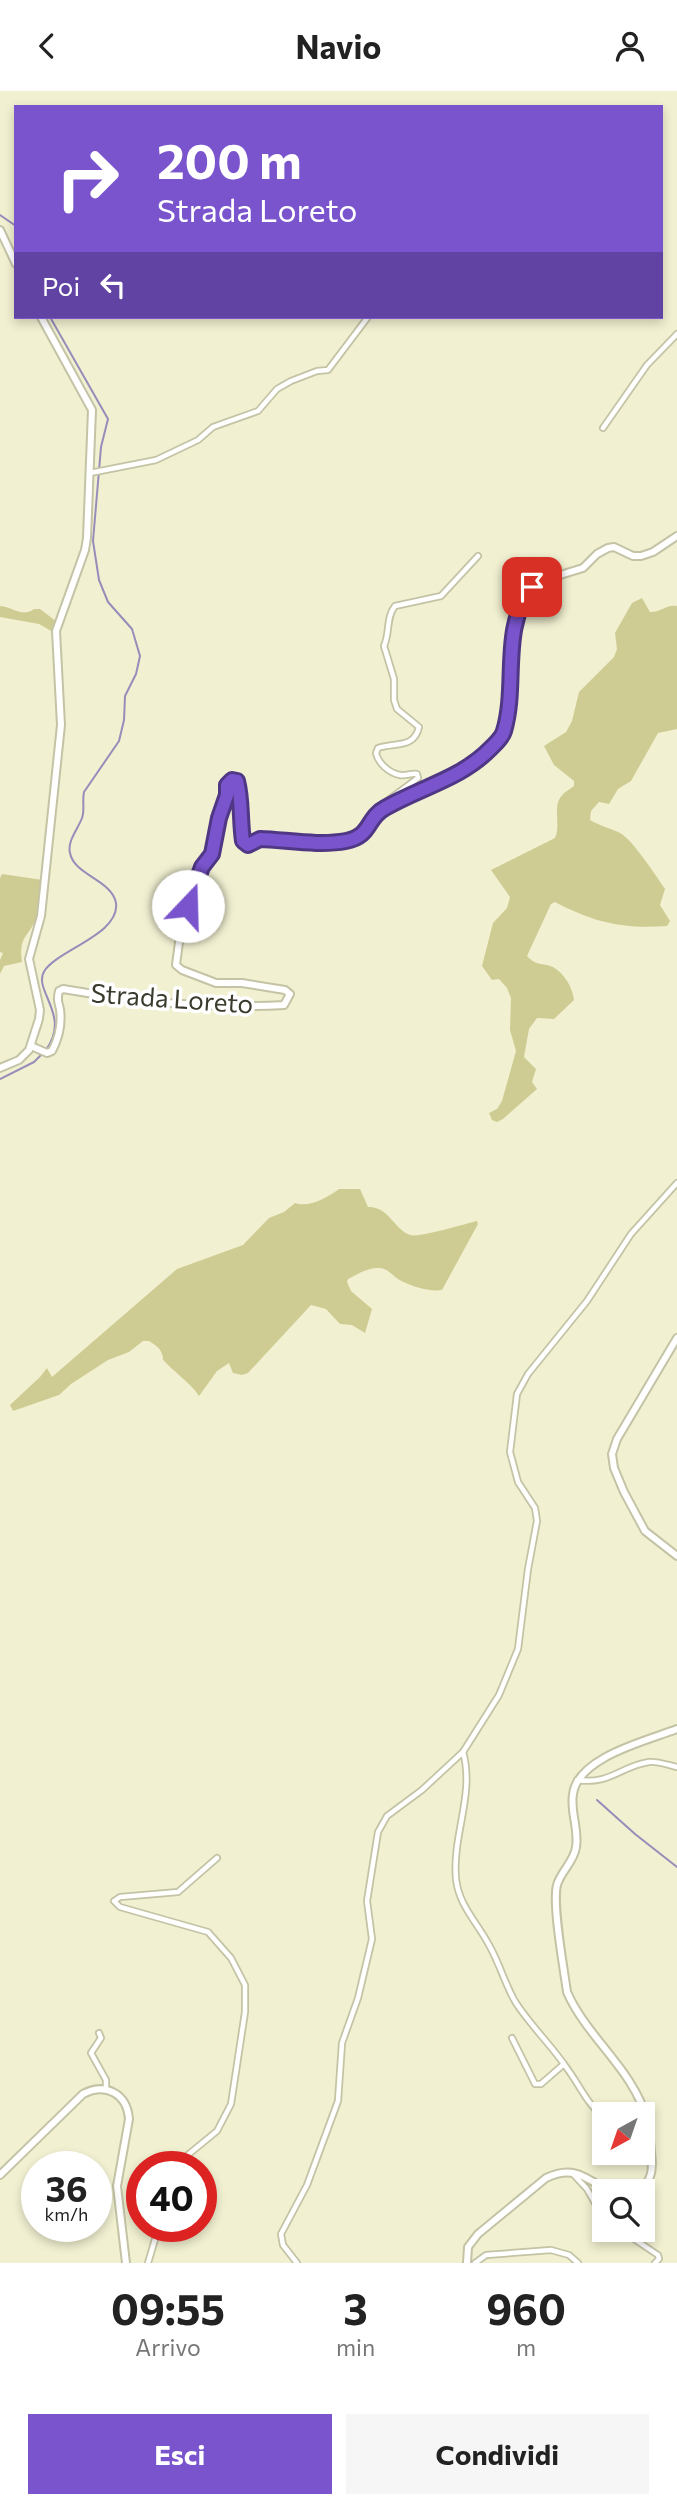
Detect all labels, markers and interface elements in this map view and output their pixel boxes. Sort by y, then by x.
text: Navio [296,26,381,66]
icon: back [28,27,66,65]
icon: person [611,27,649,65]
text: 200 m [157,129,302,189]
icon: right [42,133,133,224]
text: Strada Loreto [157,189,357,229]
icon: left [94,266,132,304]
text: Poi [42,270,80,301]
pin [502,557,562,617]
icon: arrive [513,568,551,606]
position arrow [151,869,225,943]
street label: Strada Loreto [90,976,254,1019]
north arrow [592,2102,654,2165]
map controls [592,2102,655,2242]
speed limit sign: 40 [126,2151,217,2242]
text: 36 [46,2166,87,2209]
button: search [592,2179,655,2242]
text: km/h [45,2203,88,2225]
text: 09:55 [111,2282,225,2334]
text: 3 [343,2282,368,2334]
text: 960 [486,2282,566,2334]
text: Arrivo [135,2333,201,2361]
text: min [336,2333,375,2361]
text: m [516,2333,536,2361]
button: Esci [28,2414,332,2494]
button: Condividi [346,2414,649,2494]

